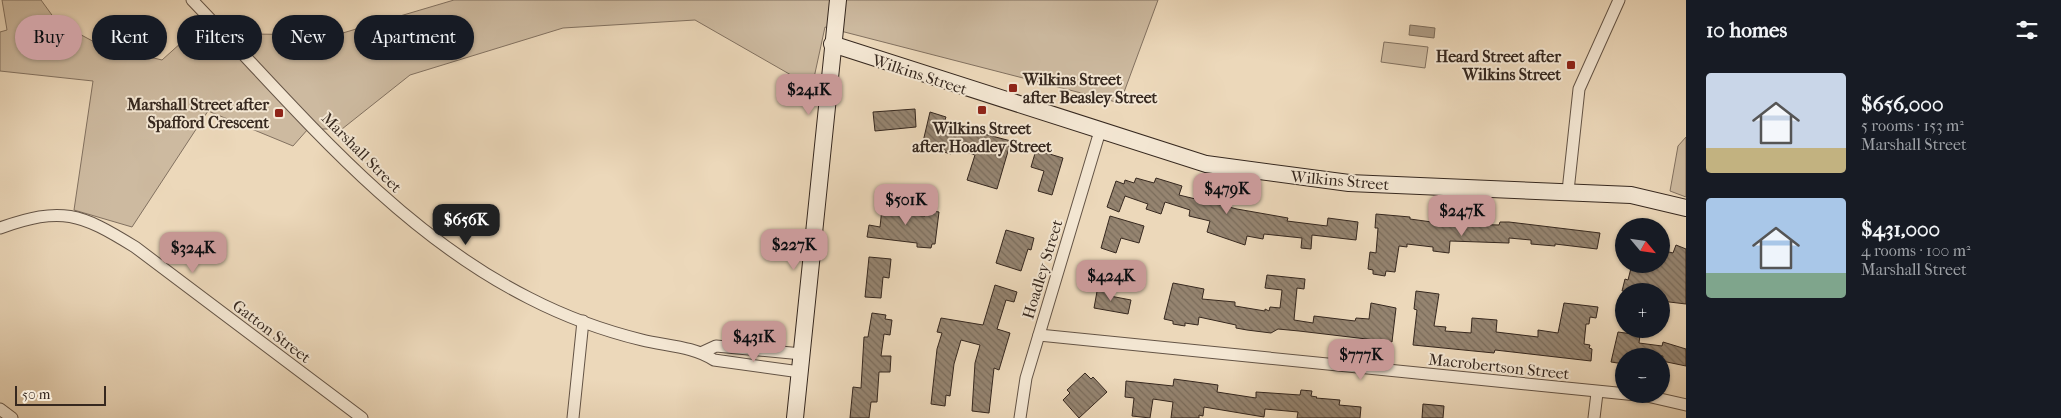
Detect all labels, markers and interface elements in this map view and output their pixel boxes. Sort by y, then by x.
chip: Buy [15,15,82,60]
chip: Rent [92,15,167,60]
chip: Filters [177,15,262,60]
chip: New [272,15,344,60]
chip: Apartment [354,15,474,60]
icon: filters [2013,16,2041,44]
text: 10 homes [1706,18,1787,42]
place label: Heard Street after Wilkins Street [1436,47,1562,84]
street label: Wilkins Street [869,50,970,99]
marker: Heard Street after Wilkins Street [1565,59,1577,71]
place label: Wilkins Street after Beasley Street [1022,70,1158,108]
pin: $241K [774,74,844,116]
text: $241K [787,80,831,99]
marker: Wilkins Street after Beasley Street [1007,82,1019,94]
text: $656,000 [1861,92,1943,116]
icon: home [1746,93,1806,153]
place label: Marshall Street after Spafford Crescent [126,95,270,133]
marker: Wilkins Street after Hoadley Street [976,104,988,116]
marker: Marshall Street after Spafford Crescent [273,107,285,119]
street label: Marshall Street [318,108,406,197]
text: 5 rooms · 153 m² [1861,116,1964,135]
place label: Wilkins Street after Hoadley Street [912,119,1052,157]
text: Marshall Street [1861,135,1967,154]
street label: Wilkins Street [1289,167,1390,194]
pin: $479K [1192,172,1262,215]
text: $479K [1204,179,1250,198]
pin: $501K [871,184,941,226]
text: $501K [885,190,927,209]
pin: $247K [1427,194,1497,237]
text: $247K [1439,201,1485,220]
pin: $656K [431,204,501,246]
text: $656K [444,210,488,229]
street label: Hoadley Street [1018,217,1067,321]
text: $431,000 [1861,217,1940,241]
north arrow [1615,218,1670,272]
map controls [1615,218,1670,403]
icon: home [1746,218,1806,278]
pin: $227K [759,228,829,271]
pin: $324K [158,232,228,274]
text: $227K [772,235,816,254]
text: $324K [171,238,215,257]
text: 4 rooms · 100 m² [1861,241,1971,260]
pin: $424K [1076,260,1146,302]
text: Marshall Street [1861,260,1967,279]
text: $424K [1087,266,1135,285]
button: + [1615,283,1670,338]
street label: Gatton Street [229,296,315,367]
pin: $431K [719,320,789,363]
text: $431K [733,327,775,346]
pin: $777K [1326,338,1396,381]
text: $777K [1339,345,1383,364]
button: − [1615,348,1670,403]
street label: Macrobertson Street [1428,350,1571,383]
scale bar [15,383,106,406]
text: 50 m [22,386,50,403]

